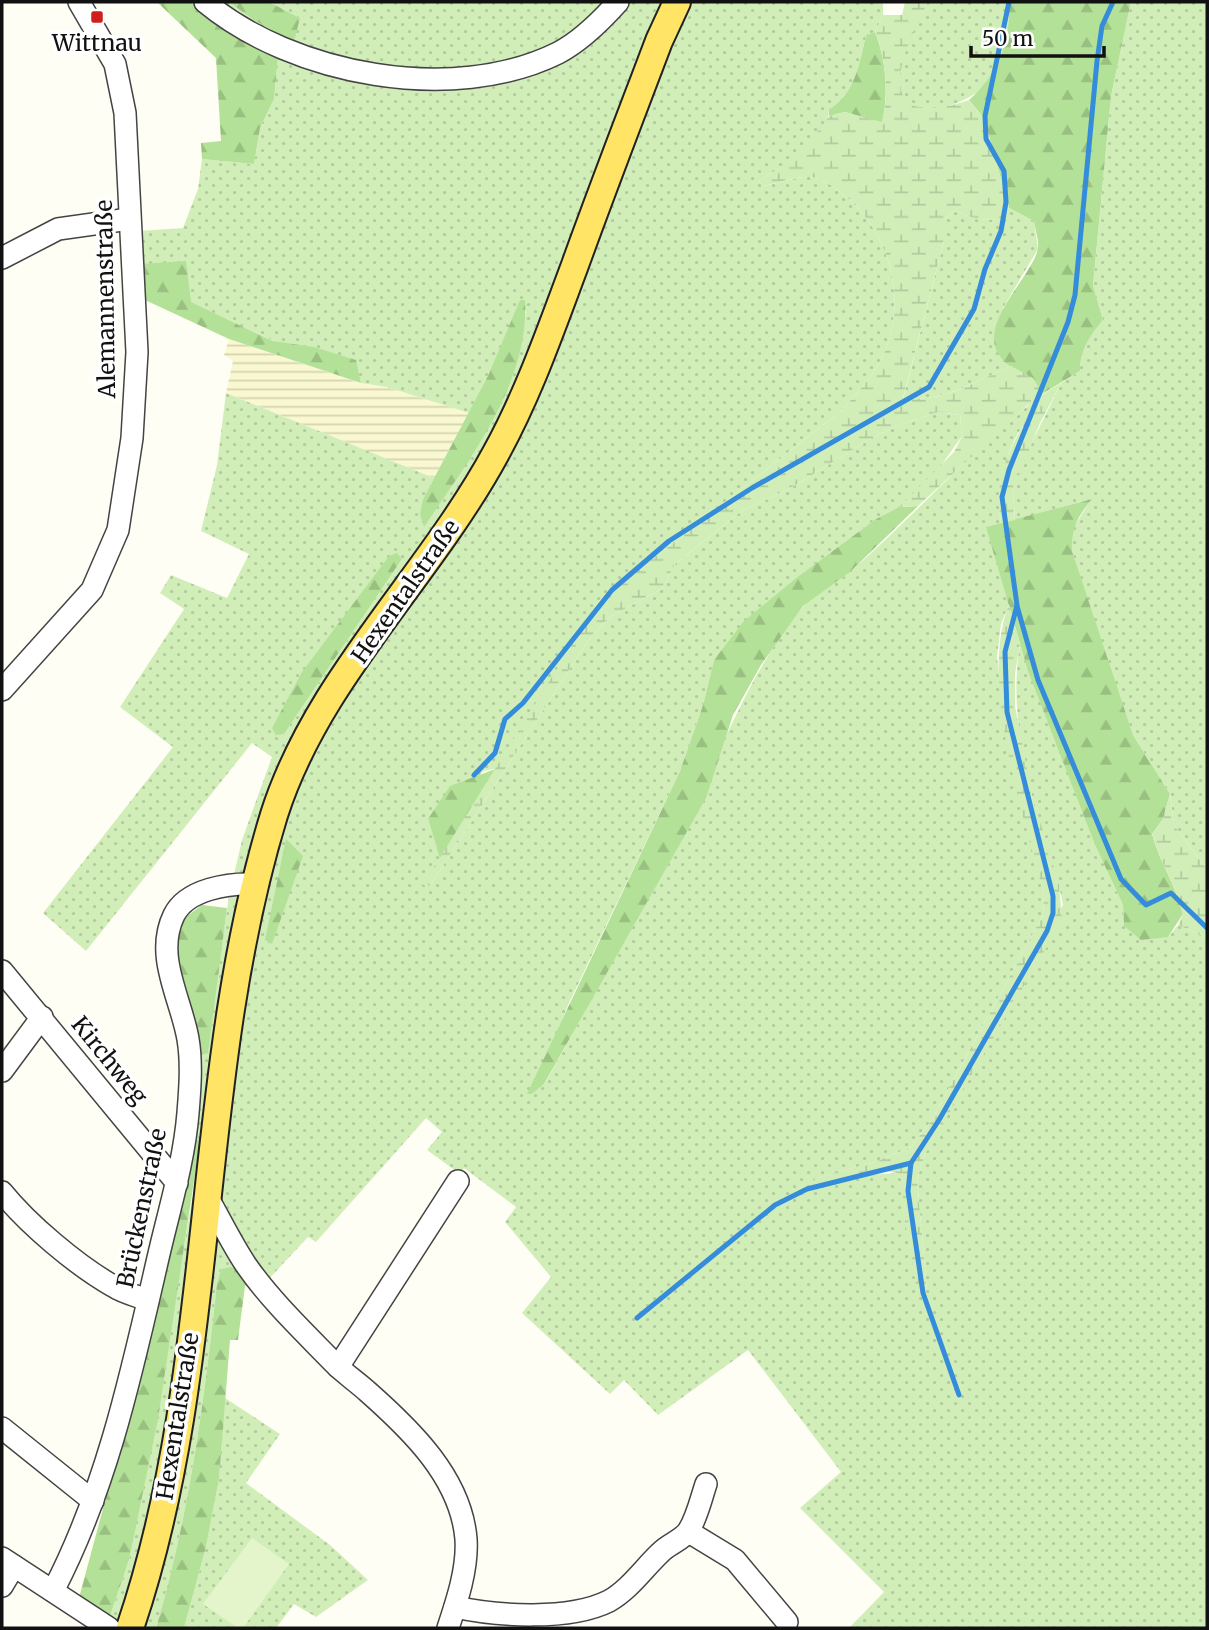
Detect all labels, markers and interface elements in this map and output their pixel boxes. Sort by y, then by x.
marker: Wittnau [89,9,105,25]
scale bar [971,14,1104,58]
text: 50 m [982,25,1033,52]
place label: Wittnau [51,28,142,57]
street label: Alemannenstraße [89,199,121,400]
street label: Hexentalstraße [345,513,465,669]
street label: Kirchweg [66,1010,154,1110]
street label: Brückenstraße [110,1125,172,1291]
street label: Hexentalstraße [149,1330,205,1502]

